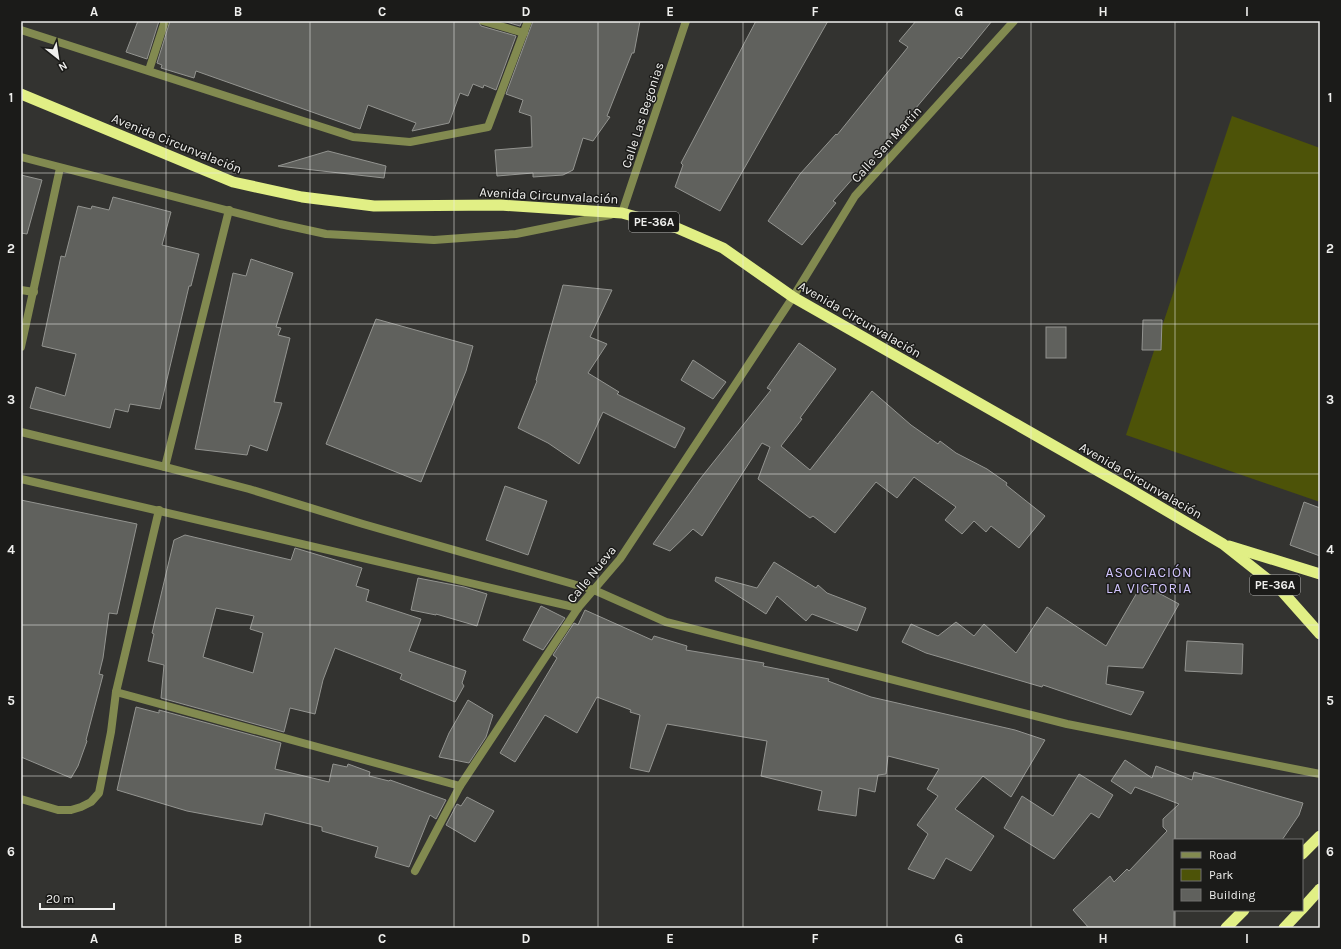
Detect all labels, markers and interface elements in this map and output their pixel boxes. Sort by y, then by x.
text: A [90,4,98,19]
text: B [234,4,242,19]
text: C [378,4,386,19]
text: D [522,4,531,19]
text: E [666,4,674,19]
text: F [811,4,819,19]
text: G [955,4,963,19]
text: H [1098,4,1108,19]
text: I [1245,4,1249,19]
north arrow [38,38,78,78]
text: N [56,59,69,74]
street label: Calle Las Begonias [618,60,667,170]
text: 1 [9,90,13,105]
text: 1 [1328,90,1332,105]
street label: Calle San Martín [848,103,925,186]
street label: Avenida Circunvalación [110,110,244,176]
street label: Avenida Circunvalación [479,184,619,207]
road number: PE-36A [629,212,679,232]
text: 2 [7,241,15,256]
text: 2 [1326,241,1334,256]
street label: Avenida Circunvalación [796,278,924,361]
text: 3 [7,392,15,407]
text: 3 [1326,392,1334,407]
street label: Avenida Circunvalación [1077,439,1205,522]
text: 4 [7,542,15,557]
text: 4 [1326,542,1334,557]
street label: Calle Nueva [564,543,619,606]
district label: ASOCIACIÓN LA VICTORIA [1105,564,1193,597]
road number: PE-36A [1250,575,1300,595]
text: 5 [7,693,15,708]
text: 5 [1326,693,1334,708]
legend [1173,839,1303,911]
text: 6 [7,844,15,859]
text: 6 [1326,844,1334,859]
text: Road [1209,848,1237,862]
text: Park [1209,868,1234,882]
scale bar [40,885,114,911]
text: Building [1209,888,1256,902]
text: 20 m [46,892,74,906]
text: A [90,931,98,946]
text: B [234,931,242,946]
text: C [378,931,386,946]
text: D [522,931,531,946]
text: E [666,931,674,946]
text: F [811,931,819,946]
text: G [955,931,963,946]
text: H [1098,931,1108,946]
text: I [1245,931,1249,946]

